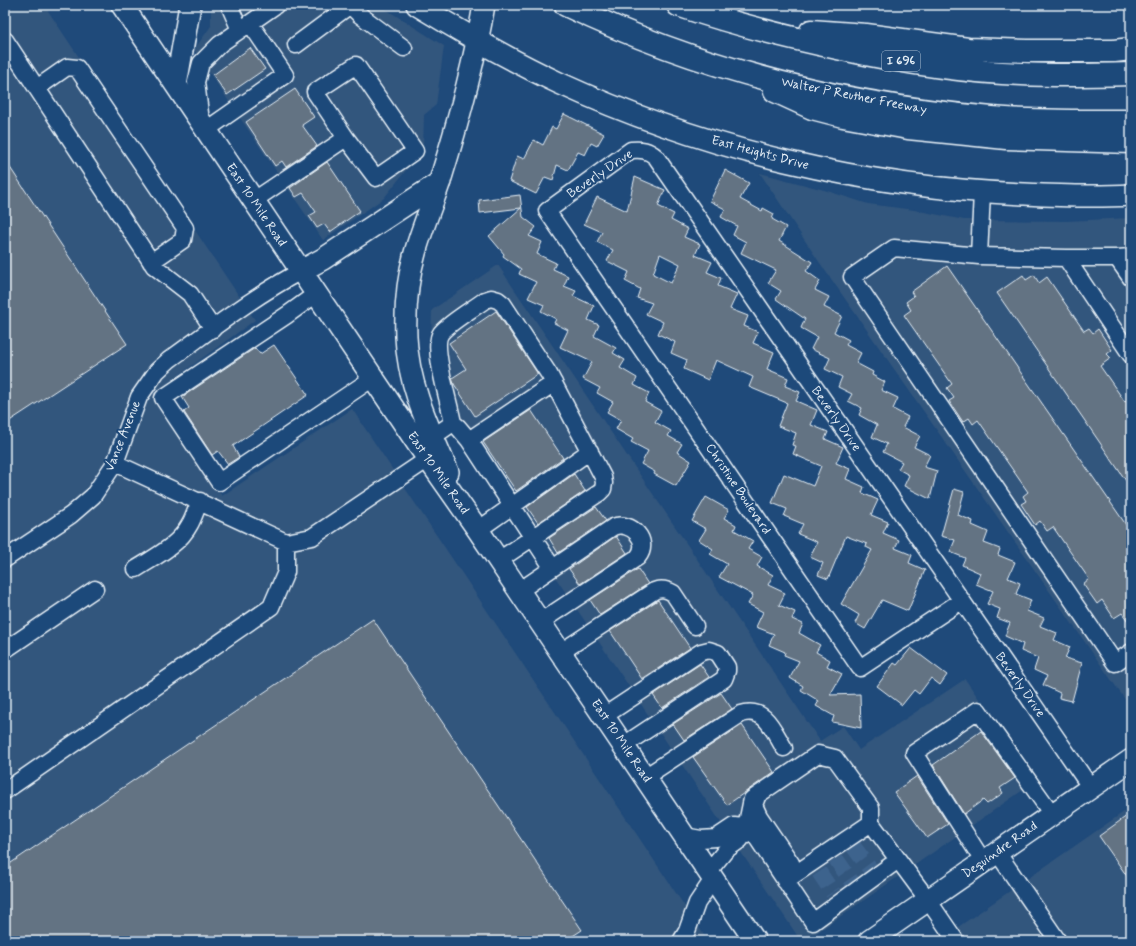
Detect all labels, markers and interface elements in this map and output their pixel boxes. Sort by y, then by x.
road number: I 696 [882,51,920,71]
street label: Walter P Reuther Freeway [780,74,929,119]
street label: East Heights Drive [709,132,811,174]
street label: Beverly Drive [564,146,636,202]
street label: East 10 Mile Road [222,160,290,250]
street label: Beverly Drive [807,383,865,455]
street label: Vance Avenue [101,398,145,474]
street label: East 10 Mile Road [403,428,473,518]
street label: Christine Boulevard [701,440,775,538]
street label: Beverly Drive [991,649,1049,721]
street label: East 10 Mile Road [587,696,655,786]
street label: Dequindre Road [959,818,1041,882]

